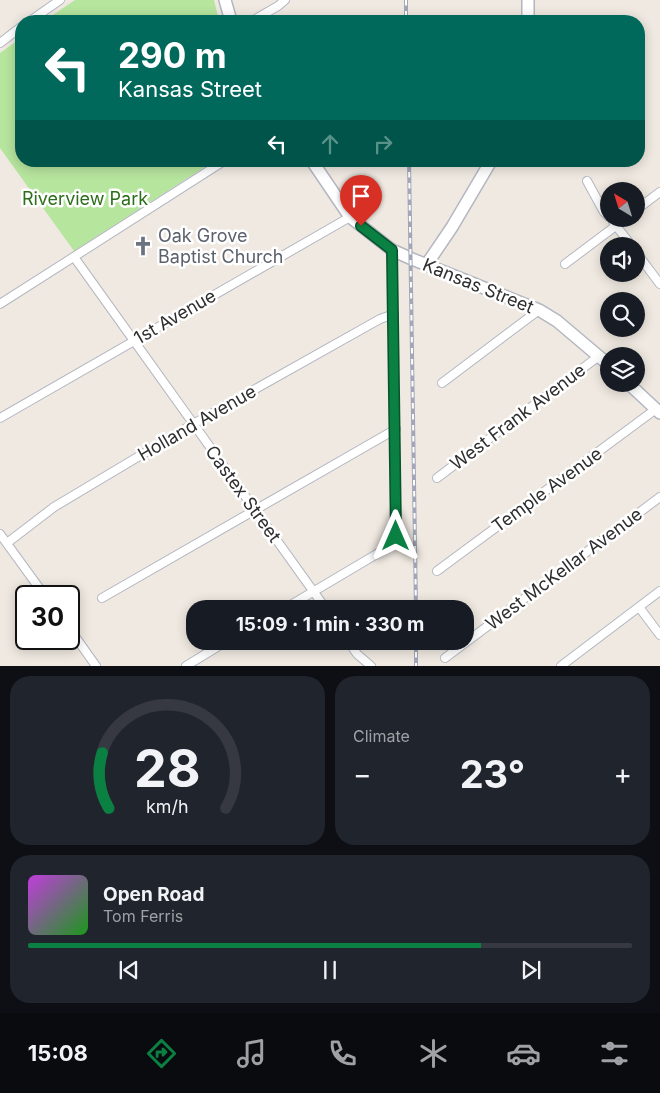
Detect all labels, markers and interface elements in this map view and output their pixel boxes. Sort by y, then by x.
text: 290 m [118,34,227,76]
icon: left [35,35,100,100]
text: Kansas Street [118,76,262,102]
icon: left [263,130,291,158]
icon: ahead [316,130,344,158]
icon: right [369,130,397,158]
pin [340,175,382,226]
icon: arrive [347,182,375,210]
north arrow [600,182,645,228]
map controls [600,182,645,392]
park label: Riverview Park [22,188,148,209]
place label: Oak Grove Baptist Church [158,225,283,267]
church icon: Oak Grove Baptist Church [132,235,154,257]
button: sound [600,237,645,282]
street label: Kansas Street [420,254,537,317]
street label: 1st Avenue [130,285,219,348]
button: search [600,292,645,337]
button: layers [600,347,645,392]
street label: West Frank Avenue [446,359,589,474]
street label: Holland Avenue [134,380,260,465]
street label: Castex Street [201,441,286,546]
street label: Temple Avenue [488,443,606,536]
street label: West McKellar Avenue [481,503,646,634]
position arrow [369,509,421,561]
speed limit sign: 30 [15,585,80,650]
text: 15:09 · 1 min · 330 m [236,613,424,636]
text: Climate [353,726,410,746]
text: 28 [134,737,201,800]
text: 23° [460,751,525,797]
text: − [353,757,372,791]
text: + [613,757,632,791]
text: km/h [146,796,189,817]
text: Open Road [103,883,204,906]
text: Tom Ferris [103,906,183,926]
icon: previous [115,956,143,984]
icon: pause [316,956,344,984]
icon: next [517,956,545,984]
icon: directions [144,1036,179,1071]
icon: music [234,1036,269,1071]
icon: phone [325,1036,360,1071]
icon: climate [416,1036,451,1071]
icon: car [506,1036,541,1071]
icon: filters [597,1036,632,1071]
text: 15:08 [28,1040,88,1066]

